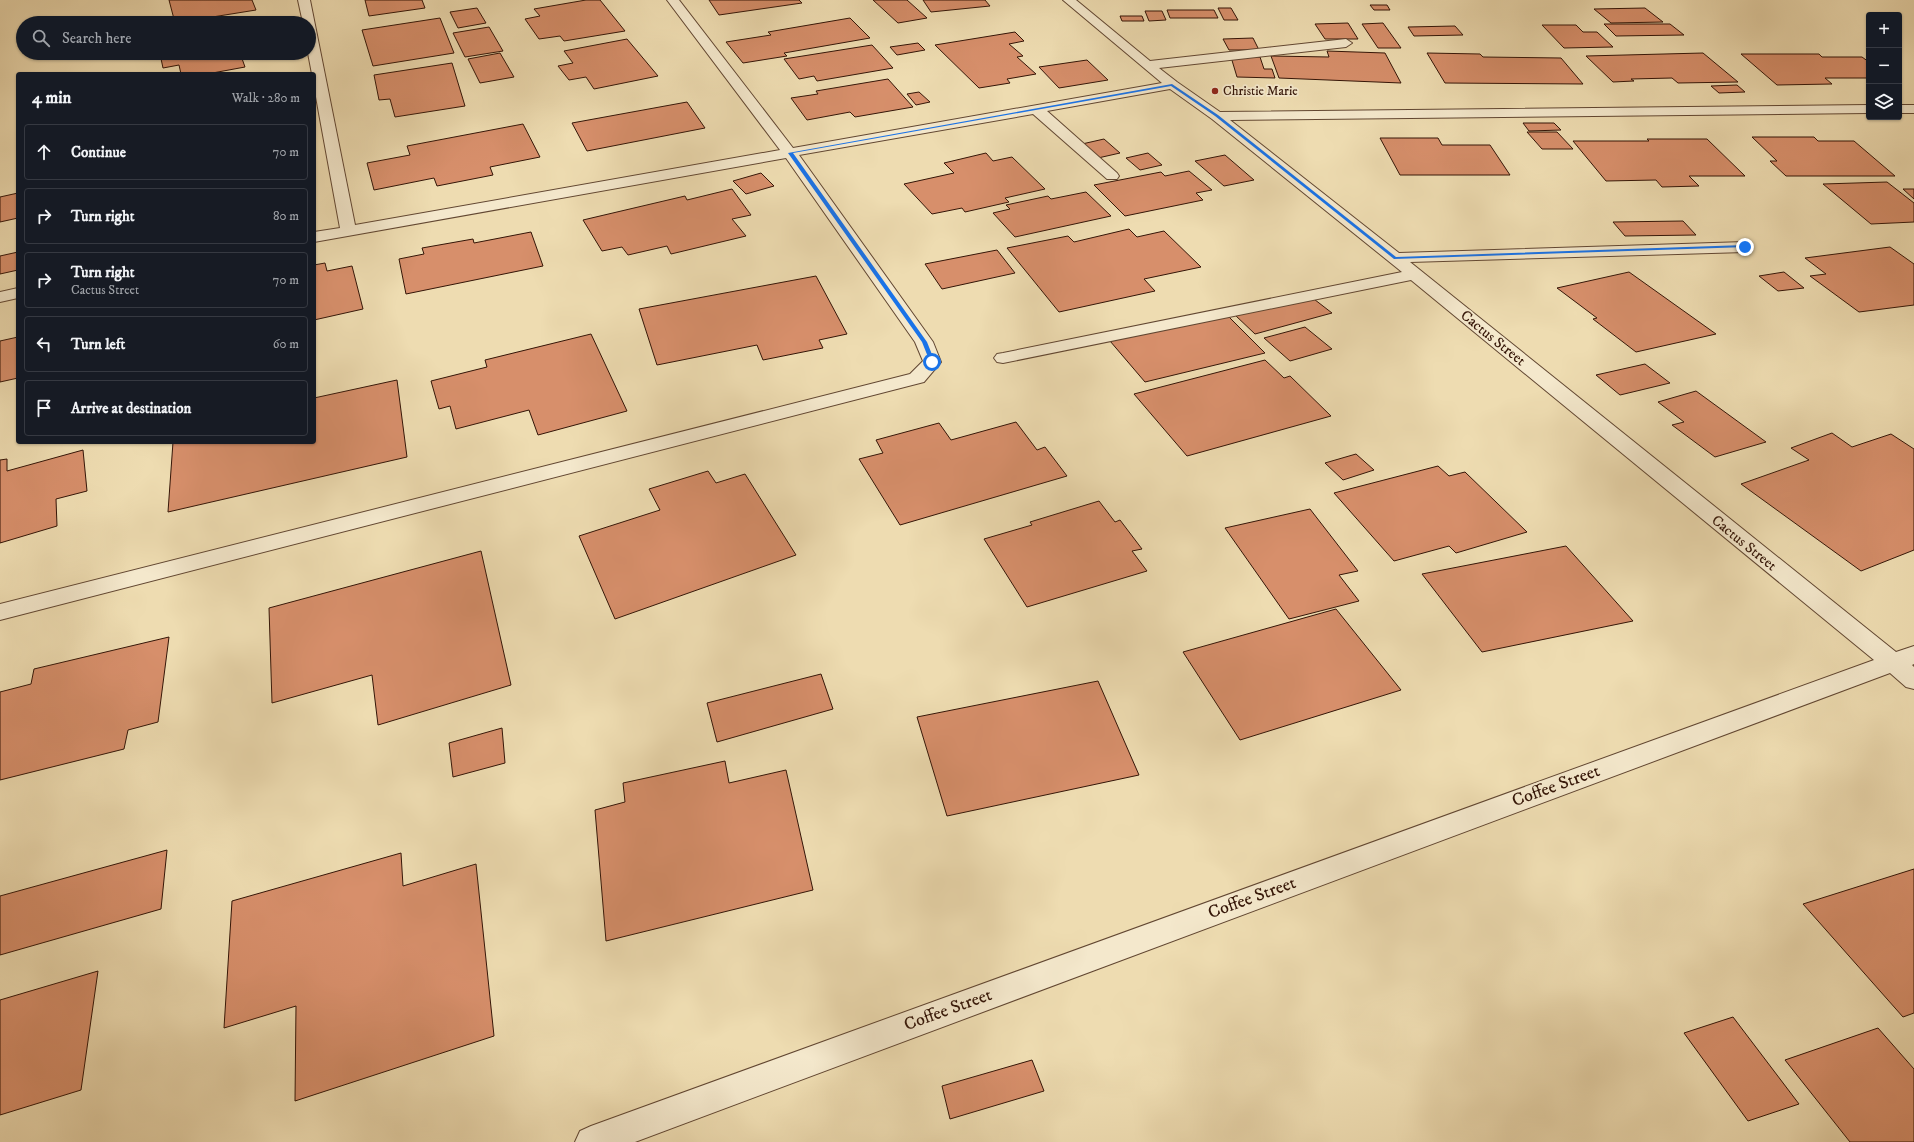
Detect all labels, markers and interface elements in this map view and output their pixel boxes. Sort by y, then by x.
map controls [1866,12,1902,120]
button: + [1866,12,1902,48]
search box [16,16,316,60]
icon: search [30,27,52,49]
text: Search here [62,29,131,48]
button: − [1866,48,1902,84]
place label: Christie Marie [1223,83,1298,99]
button: layers [1866,84,1902,120]
marker: Christie Marie [1210,86,1220,96]
text: 4 min [32,87,71,109]
text: Walk · 280 m [232,90,300,106]
icon: ahead [33,141,55,163]
text: Continue [71,143,126,162]
text: 70 m [273,144,299,160]
icon: right [33,205,55,227]
text: Turn right [71,207,134,226]
text: 80 m [273,208,299,224]
route end [1736,238,1754,256]
text: Turn right [71,263,134,282]
icon: right [33,269,55,291]
text: 70 m [273,272,299,288]
text: Cactus Street [71,282,139,298]
street label: Cactus Street [1456,306,1530,370]
icon: left [33,333,55,355]
text: Turn left [71,335,125,354]
text: 60 m [273,336,299,352]
route start [923,353,941,371]
icon: arrive [33,397,55,419]
text: Arrive at destination [71,399,191,418]
street label: Cactus Street [1707,511,1781,575]
street label: Coffee Street [1509,760,1603,812]
street label: Coffee Street [1205,872,1299,924]
street label: Coffee Street [901,984,995,1036]

